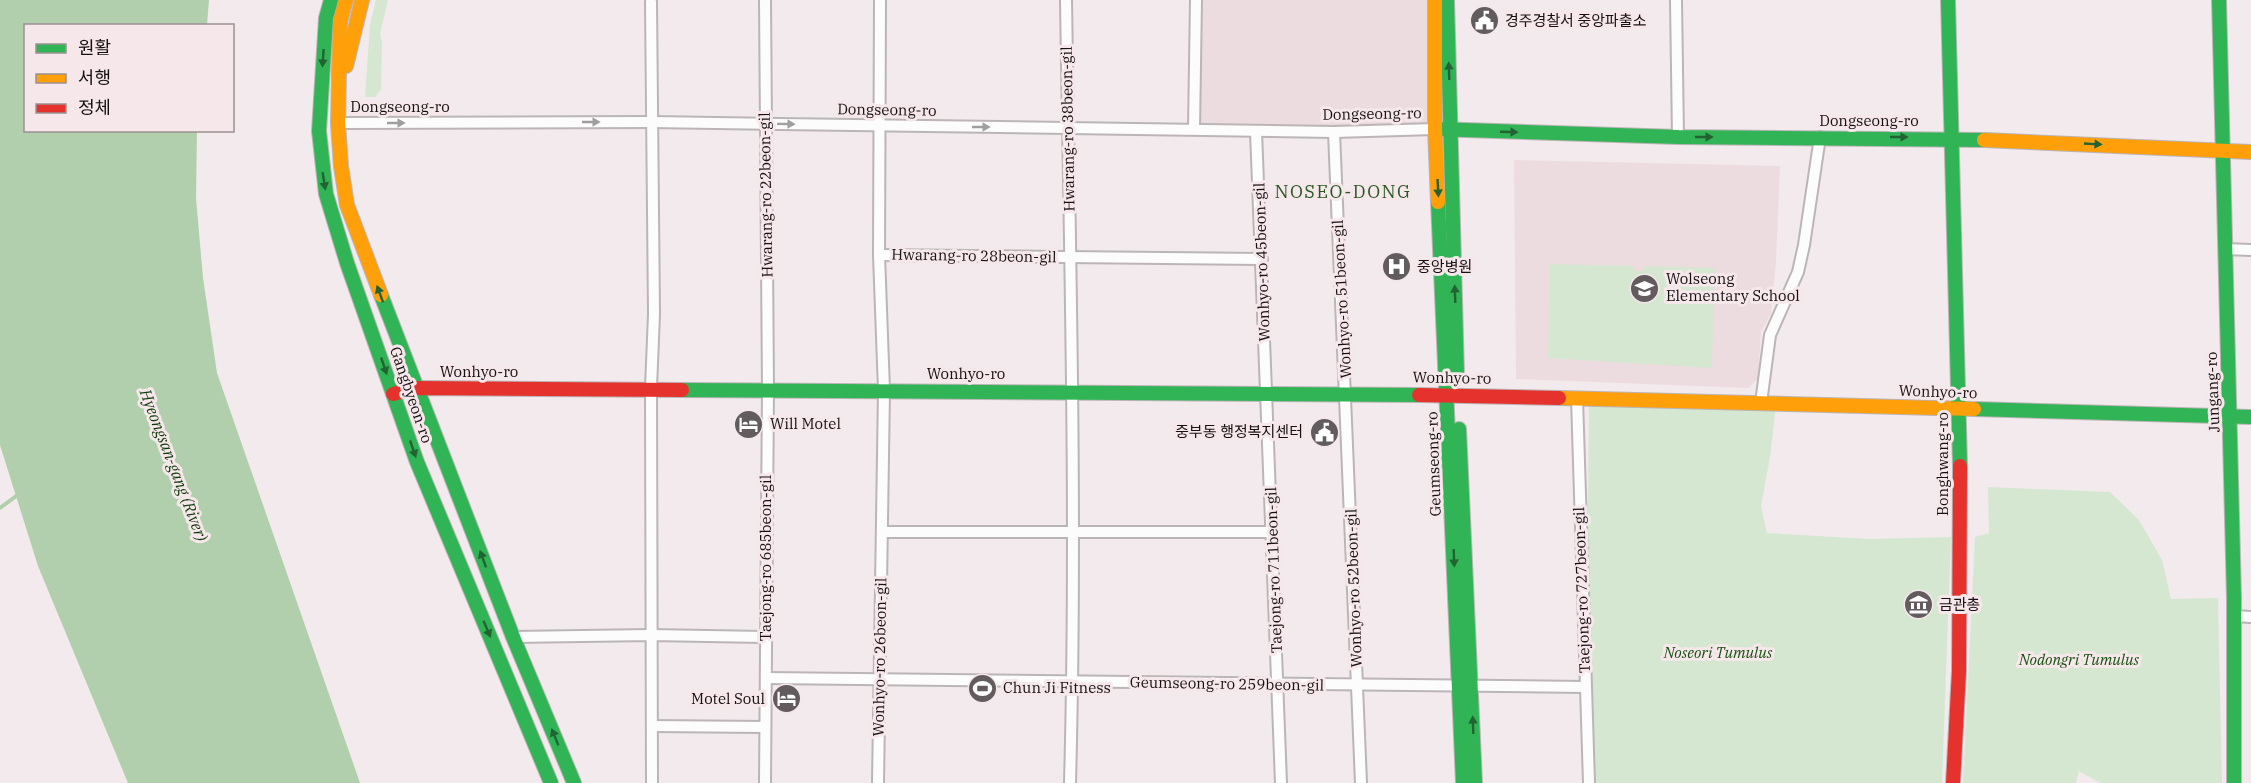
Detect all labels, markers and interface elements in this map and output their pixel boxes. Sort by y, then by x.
public building icon: 경주경찰서 중앙파출소 [1468,5,1500,37]
place label: 경주경찰서 중앙파출소 [1505,11,1647,30]
legend [24,24,234,132]
text: 원활 [78,36,111,59]
street label: Hwarang-ro 38beon-gil [1057,46,1078,212]
one-way arrow [318,48,327,67]
one-way arrow [1444,62,1453,81]
text: 서행 [78,66,111,89]
text: 정체 [78,96,111,119]
street label: Dongseong-ro [350,97,450,116]
street label: Dongseong-ro [837,99,937,120]
street label: Dongseong-ro [1322,103,1422,124]
street label: Dongseong-ro [1819,111,1919,130]
street label: Hwarang-ro 22beon-gil [755,112,776,278]
one-way arrow [582,117,601,127]
one-way arrow [387,118,406,128]
one-way arrow [777,120,796,129]
one-way arrow [972,122,991,132]
one-way arrow [1499,127,1518,136]
one-way arrow [1694,132,1713,142]
one-way arrow [1889,132,1908,142]
one-way arrow [2084,139,2103,149]
one-way arrow [320,172,329,191]
one-way arrow [1433,178,1442,197]
district label: NOSEO-DONG [1274,180,1412,203]
street label: Wonhyo-ro 45beon-gil [1249,182,1274,342]
street label: Wonhyo-ro 51beon-gil [1328,219,1355,379]
street label: Hwarang-ro 28beon-gil [891,245,1057,266]
hospital icon: 중앙병원 [1380,251,1412,283]
place label: 중앙병원 [1417,257,1472,276]
place label: Wolseong Elementary School [1666,269,1800,305]
school or university icon: Wolseong Elementary School [1629,272,1661,304]
one-way arrow [375,285,385,303]
one-way arrow [1450,285,1459,304]
street label: Gangbyeon-ro [386,344,437,446]
street label: Jungang-ro [2202,351,2223,433]
one-way arrow [379,358,389,376]
street label: Wonhyo-ro [440,362,518,381]
street label: Wonhyo-ro [927,364,1005,383]
street label: Wonhyo-ro [1413,367,1492,388]
street label: Wonhyo-ro [1898,381,1978,402]
water label: Hyeongsan-gang (River) [135,385,212,544]
hotel icon: Will Motel [733,408,765,440]
street label: Geumseong-ro [1422,411,1445,517]
street label: Bonghwang-ro [1933,412,1952,516]
place label: Will Motel [770,414,841,433]
public building icon: 중부동 행정복지센터 [1308,416,1340,448]
place label: 중부동 행정복지센터 [1175,422,1303,441]
one-way arrow [408,440,418,458]
street label: Taejong-ro 685beon-gil [756,475,775,641]
street label: Taejong-ro 711beon-gil [1261,487,1286,653]
street label: Taejong-ro 727beon-gil [1569,507,1594,673]
street label: Wonhyo-ro 52beon-gil [1341,508,1366,668]
one-way arrow [1450,549,1459,568]
one-way arrow [478,550,488,568]
street label: Wonhyo-ro 26beon-gil [869,577,890,737]
museum icon: 금관총 [1902,589,1934,621]
place label: 금관총 [1939,595,1980,614]
one-way arrow [483,620,492,638]
park label: Noseori Tumulus [1663,643,1773,662]
park label: Nodongri Tumulus [2018,650,2140,669]
sports icon: Chun Ji Fitness [966,672,998,704]
street label: Geumseong-ro 259beon-gil [1130,672,1324,695]
place label: Chun Ji Fitness [1003,678,1111,697]
hotel icon: Motel Soul [770,683,802,715]
place label: Motel Soul [691,689,765,708]
one-way arrow [1469,715,1478,734]
one-way arrow [550,728,559,746]

